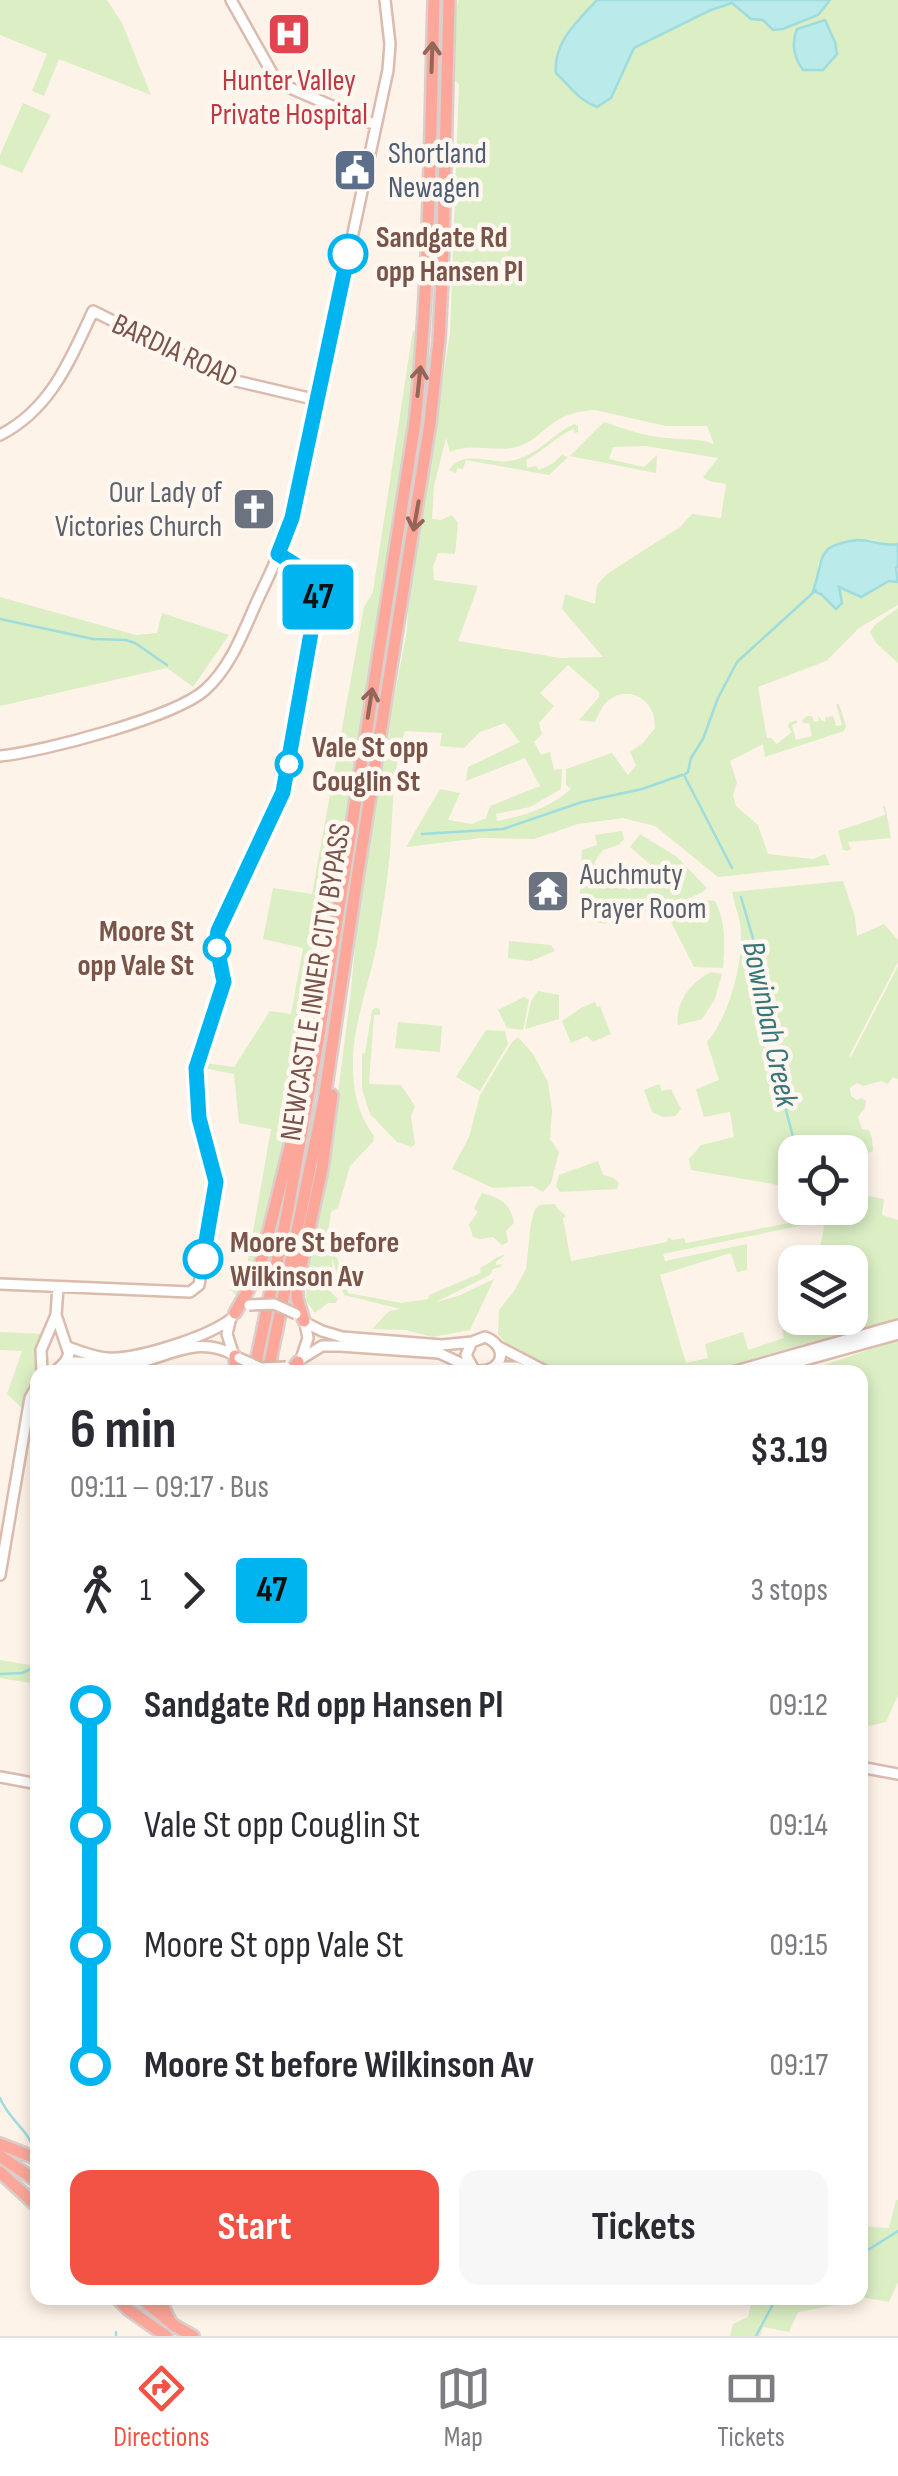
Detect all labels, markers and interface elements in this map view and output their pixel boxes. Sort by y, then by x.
hospital icon: Hunter Valley Private Hospital [266,11,312,57]
one-way arrow [423,41,442,73]
place label: Hunter Valley Private Hospital [210,63,368,133]
place label: Shortland Newagen [388,136,487,206]
public building icon: Shortland Newagen [332,147,378,193]
place label: Sandgate Rd opp Hansen Pl [376,220,523,290]
marker: Sandgate Rd opp Hansen Pl [329,235,367,273]
street label: BARDIA ROAD [106,306,243,396]
one-way arrow [410,366,429,398]
place label: Our Lady of Victories Church [55,475,222,545]
church icon: Our Lady of Victories Church [231,486,277,532]
one-way arrow [406,499,425,532]
line badge: 47 [273,564,363,630]
text: 47 [302,576,334,619]
one-way arrow [361,687,380,719]
place label: Vale St opp Couglin St [312,730,429,800]
marker: Vale St opp Couglin St [276,751,302,777]
street label: NEWCASTLE INNER CITY BYPASS [273,821,359,1143]
place label: Auchmuty Prayer Room [579,857,707,927]
temple icon: Auchmuty Prayer Room [525,868,571,914]
place label: Moore St opp Vale St [77,914,194,984]
marker: Moore St opp Vale St [204,935,230,961]
water label: Bowinbah Creek [733,938,806,1112]
map controls [778,1135,868,1335]
button: locate [778,1135,868,1225]
place label: Moore St before Wilkinson Av [230,1225,399,1295]
marker: Moore St before Wilkinson Av [184,1240,222,1278]
button: layers [778,1245,868,1335]
text: 6 min [70,1397,177,1464]
text: $3.19 [750,1428,828,1473]
text: 09:11 – 09:17 · Bus [70,1468,269,1507]
icon: walk [70,1563,125,1618]
icon: forward [166,1563,221,1618]
text: 47 [256,1569,287,1612]
text: 1 [140,1571,151,1610]
text: 3 stops [750,1571,828,1610]
text: Sandgate Rd opp Hansen Pl [144,1683,503,1728]
text: 09:12 [769,1686,828,1725]
text: Vale St opp Couglin St [144,1803,420,1848]
text: 09:14 [769,1806,828,1845]
text: Moore St opp Vale St [144,1923,404,1968]
text: 09:15 [769,1926,828,1965]
text: Moore St before Wilkinson Av [144,2043,534,2088]
text: 09:17 [770,2046,828,2085]
button: Start [70,2170,439,2285]
button: Tickets [459,2170,828,2285]
tab: Directions [113,2361,209,2454]
tab: Map [436,2361,491,2454]
tab: Tickets [717,2361,785,2454]

